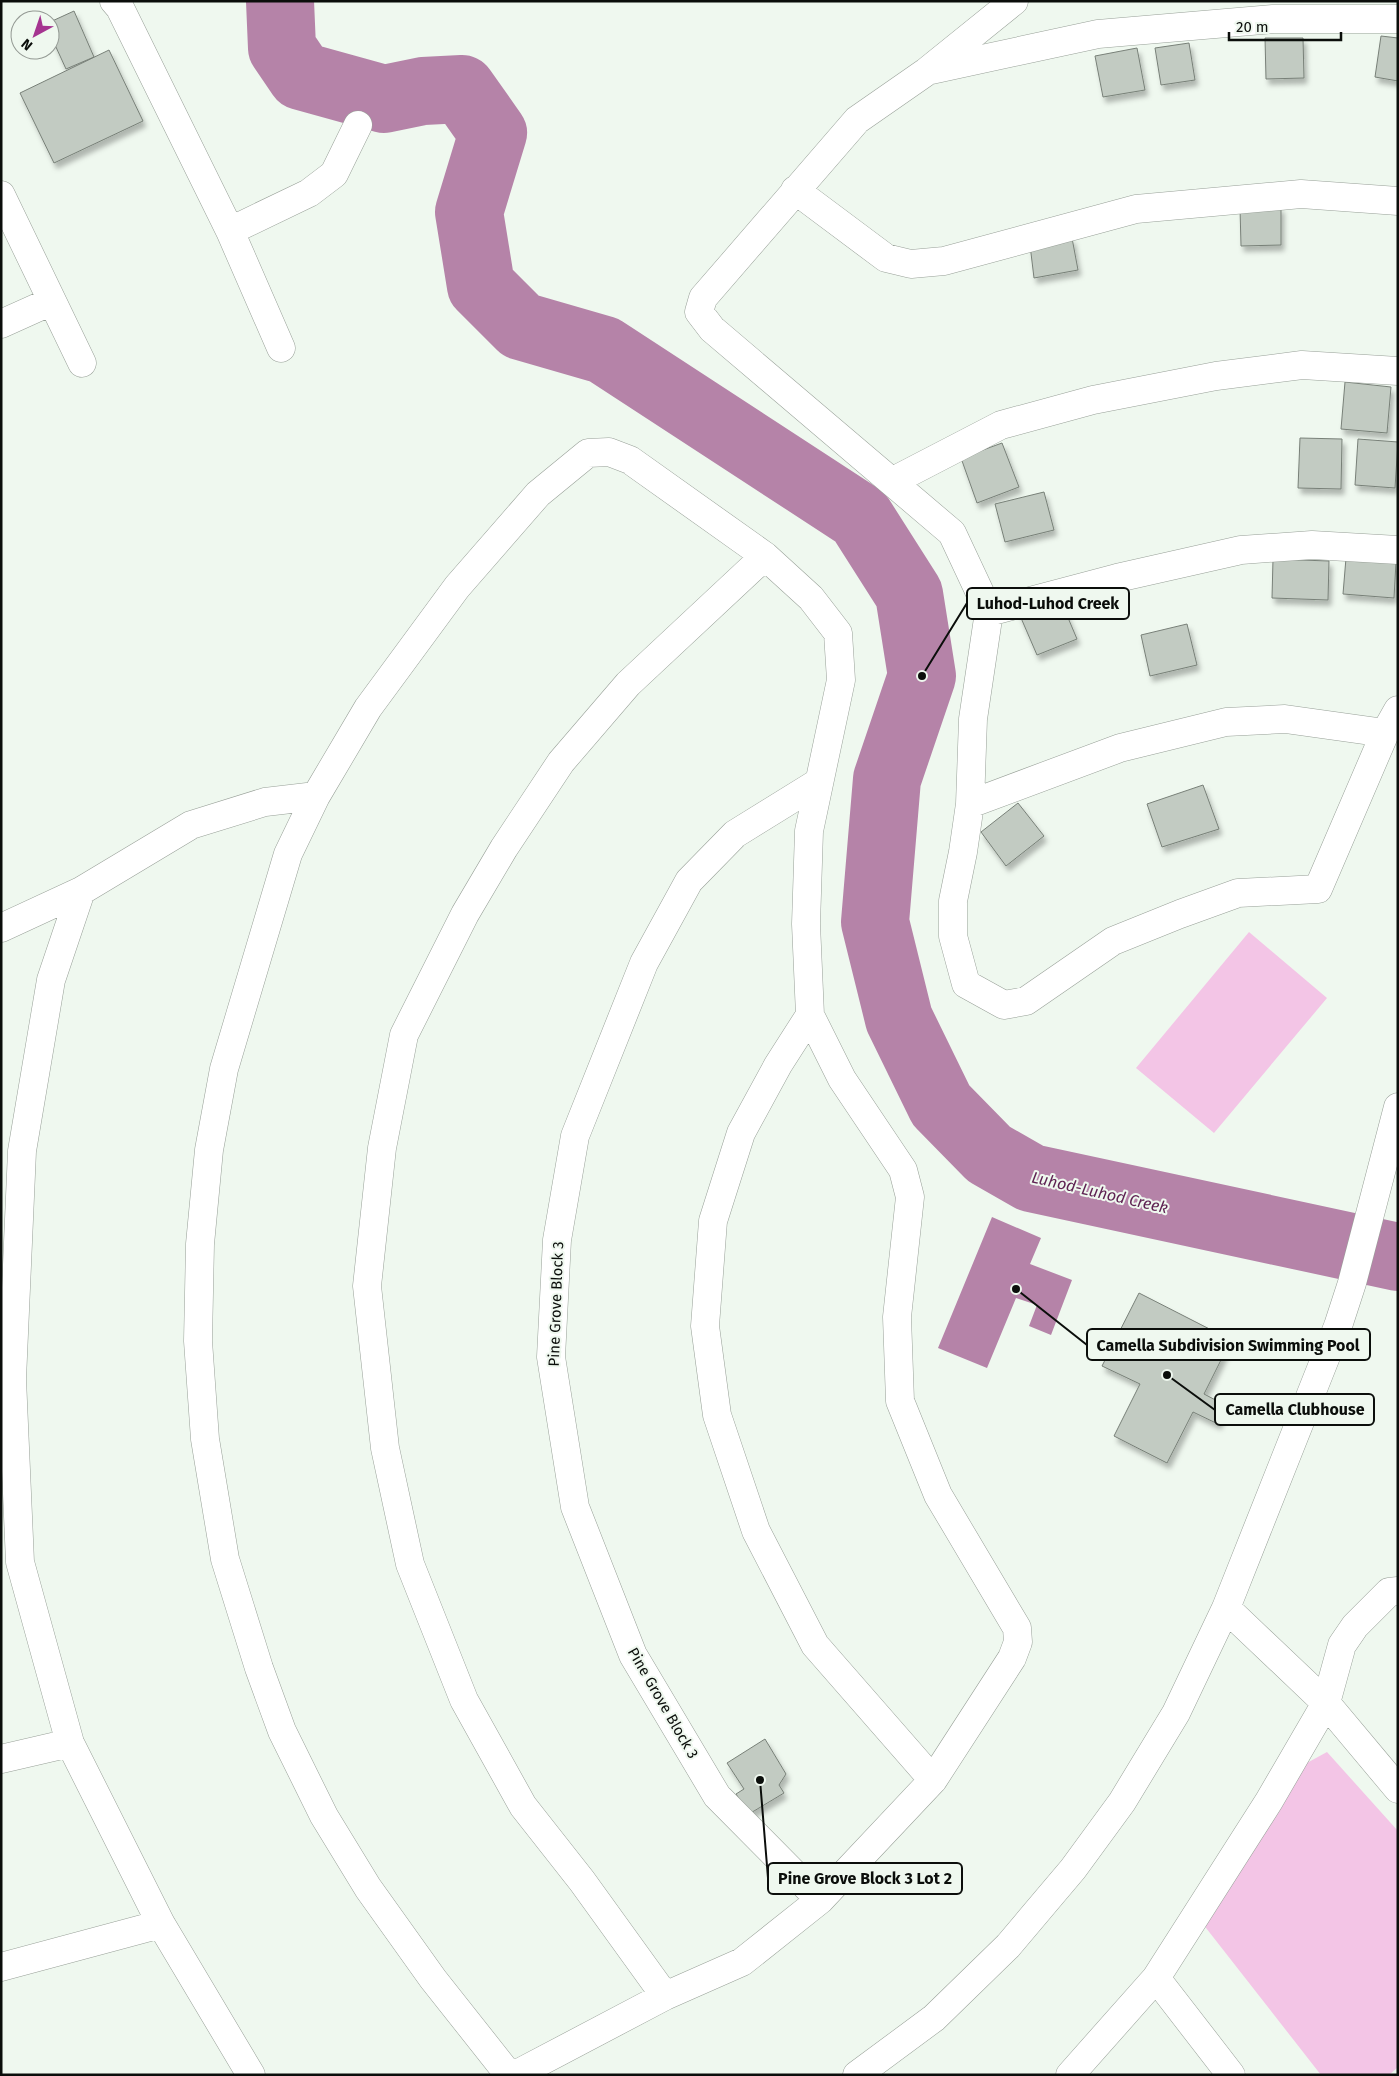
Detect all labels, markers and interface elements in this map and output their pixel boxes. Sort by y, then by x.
north arrow [10,10,60,60]
scale bar [1229,10,1342,42]
text: 20 m [1236,18,1269,36]
text: N [18,35,36,54]
callout: Luhod-Luhod Creek [967,588,1129,619]
text: Luhod-Luhod Creek [977,594,1119,613]
water label: Luhod-Luhod Creek [1030,1168,1170,1217]
street label: Pine Grove Block 3 [545,1241,567,1367]
callout: Camella Subdivision Swimming Pool [1087,1329,1370,1360]
text: Camella Subdivision Swimming Pool [1096,1336,1360,1355]
callout: Camella Clubhouse [1215,1394,1374,1425]
text: Camella Clubhouse [1226,1400,1365,1419]
street label: Pine Grove Block 3 [624,1644,702,1762]
callout: Pine Grove Block 3 Lot 2 [768,1863,962,1894]
text: Pine Grove Block 3 Lot 2 [778,1869,952,1888]

